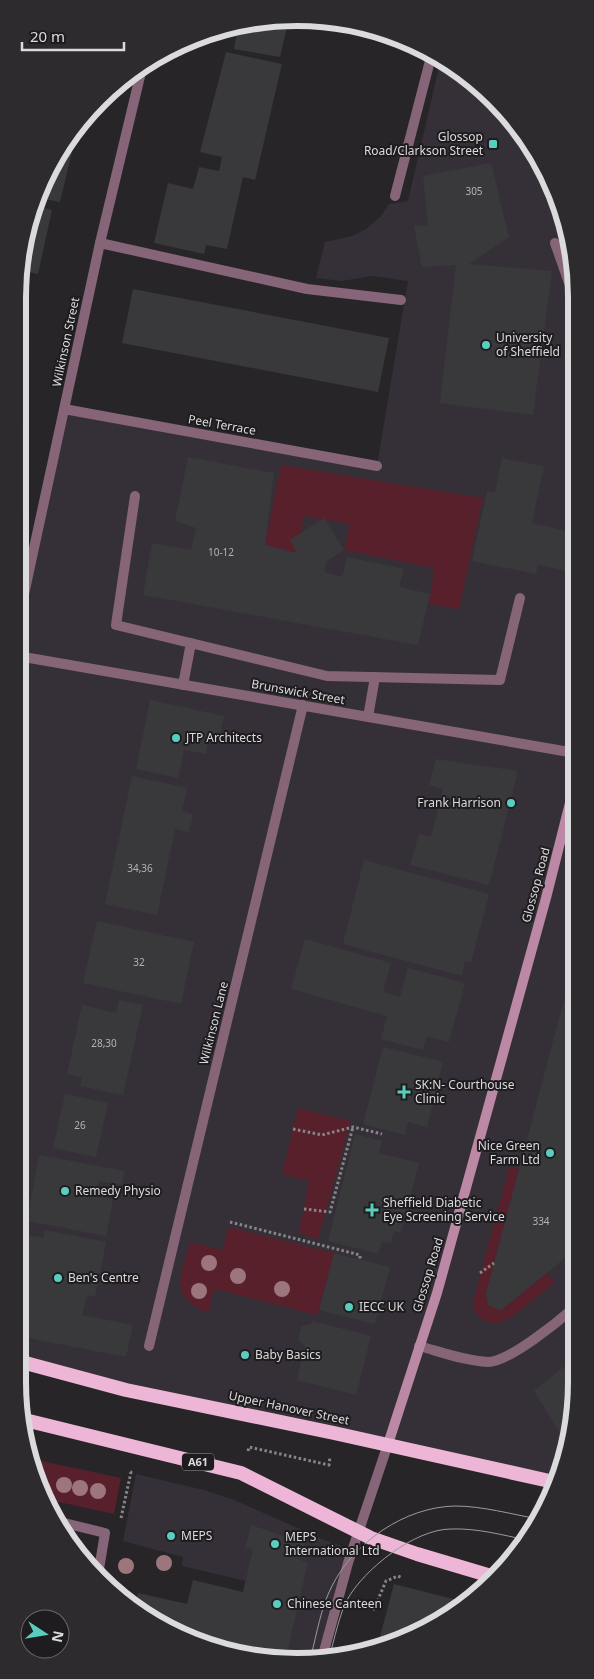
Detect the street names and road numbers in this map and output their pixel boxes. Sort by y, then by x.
street label: Wilkinson Street [48,295,83,388]
street label: Peel Terrace [187,410,258,439]
street label: Brunswick Street [250,675,347,708]
street label: Glossop Road [517,845,554,924]
street label: Wilkinson Lane [195,979,232,1066]
street label: Glossop Road [408,1235,447,1314]
street label: Upper Hanover Street [227,1386,352,1429]
road number: A61 [182,1454,214,1470]

